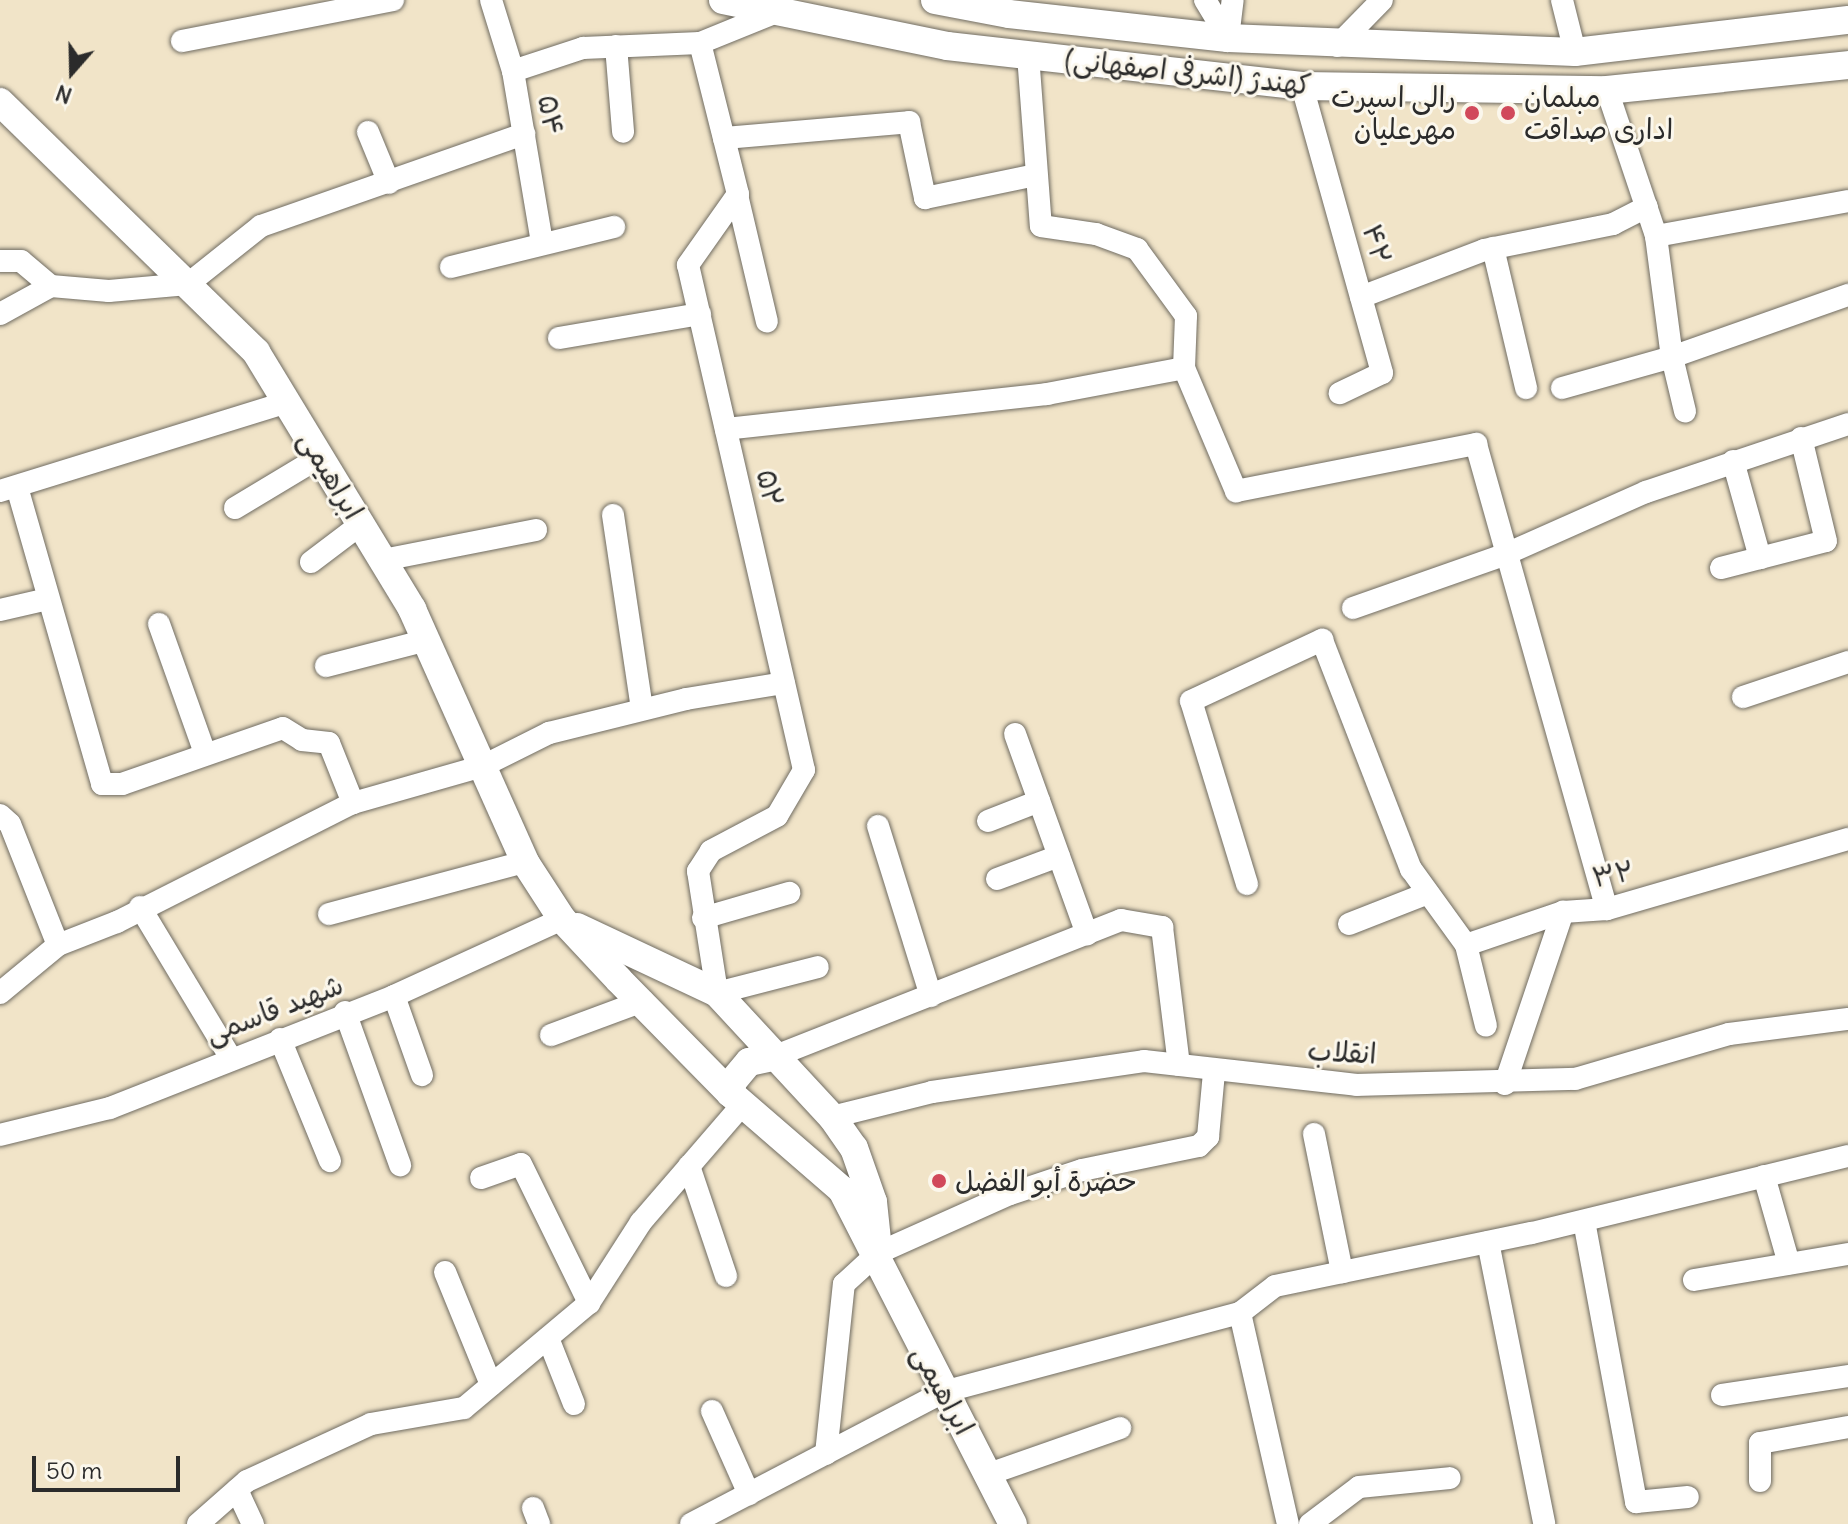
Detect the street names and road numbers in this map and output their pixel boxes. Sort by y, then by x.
street label: کهندژ (اشرفی اصفهانی) [1063,42,1313,102]
street label: ۵۴ [531,92,571,138]
street label: ۴۲ [1355,220,1399,268]
street label: ابراهیمی [292,425,370,525]
street label: ۵۲ [749,466,791,510]
street label: ۳۲ [1589,854,1637,894]
street label: شهید قاسمی [200,967,348,1051]
street label: انقلاب [1307,1033,1377,1071]
street label: ابراهیمی [905,1339,981,1441]

